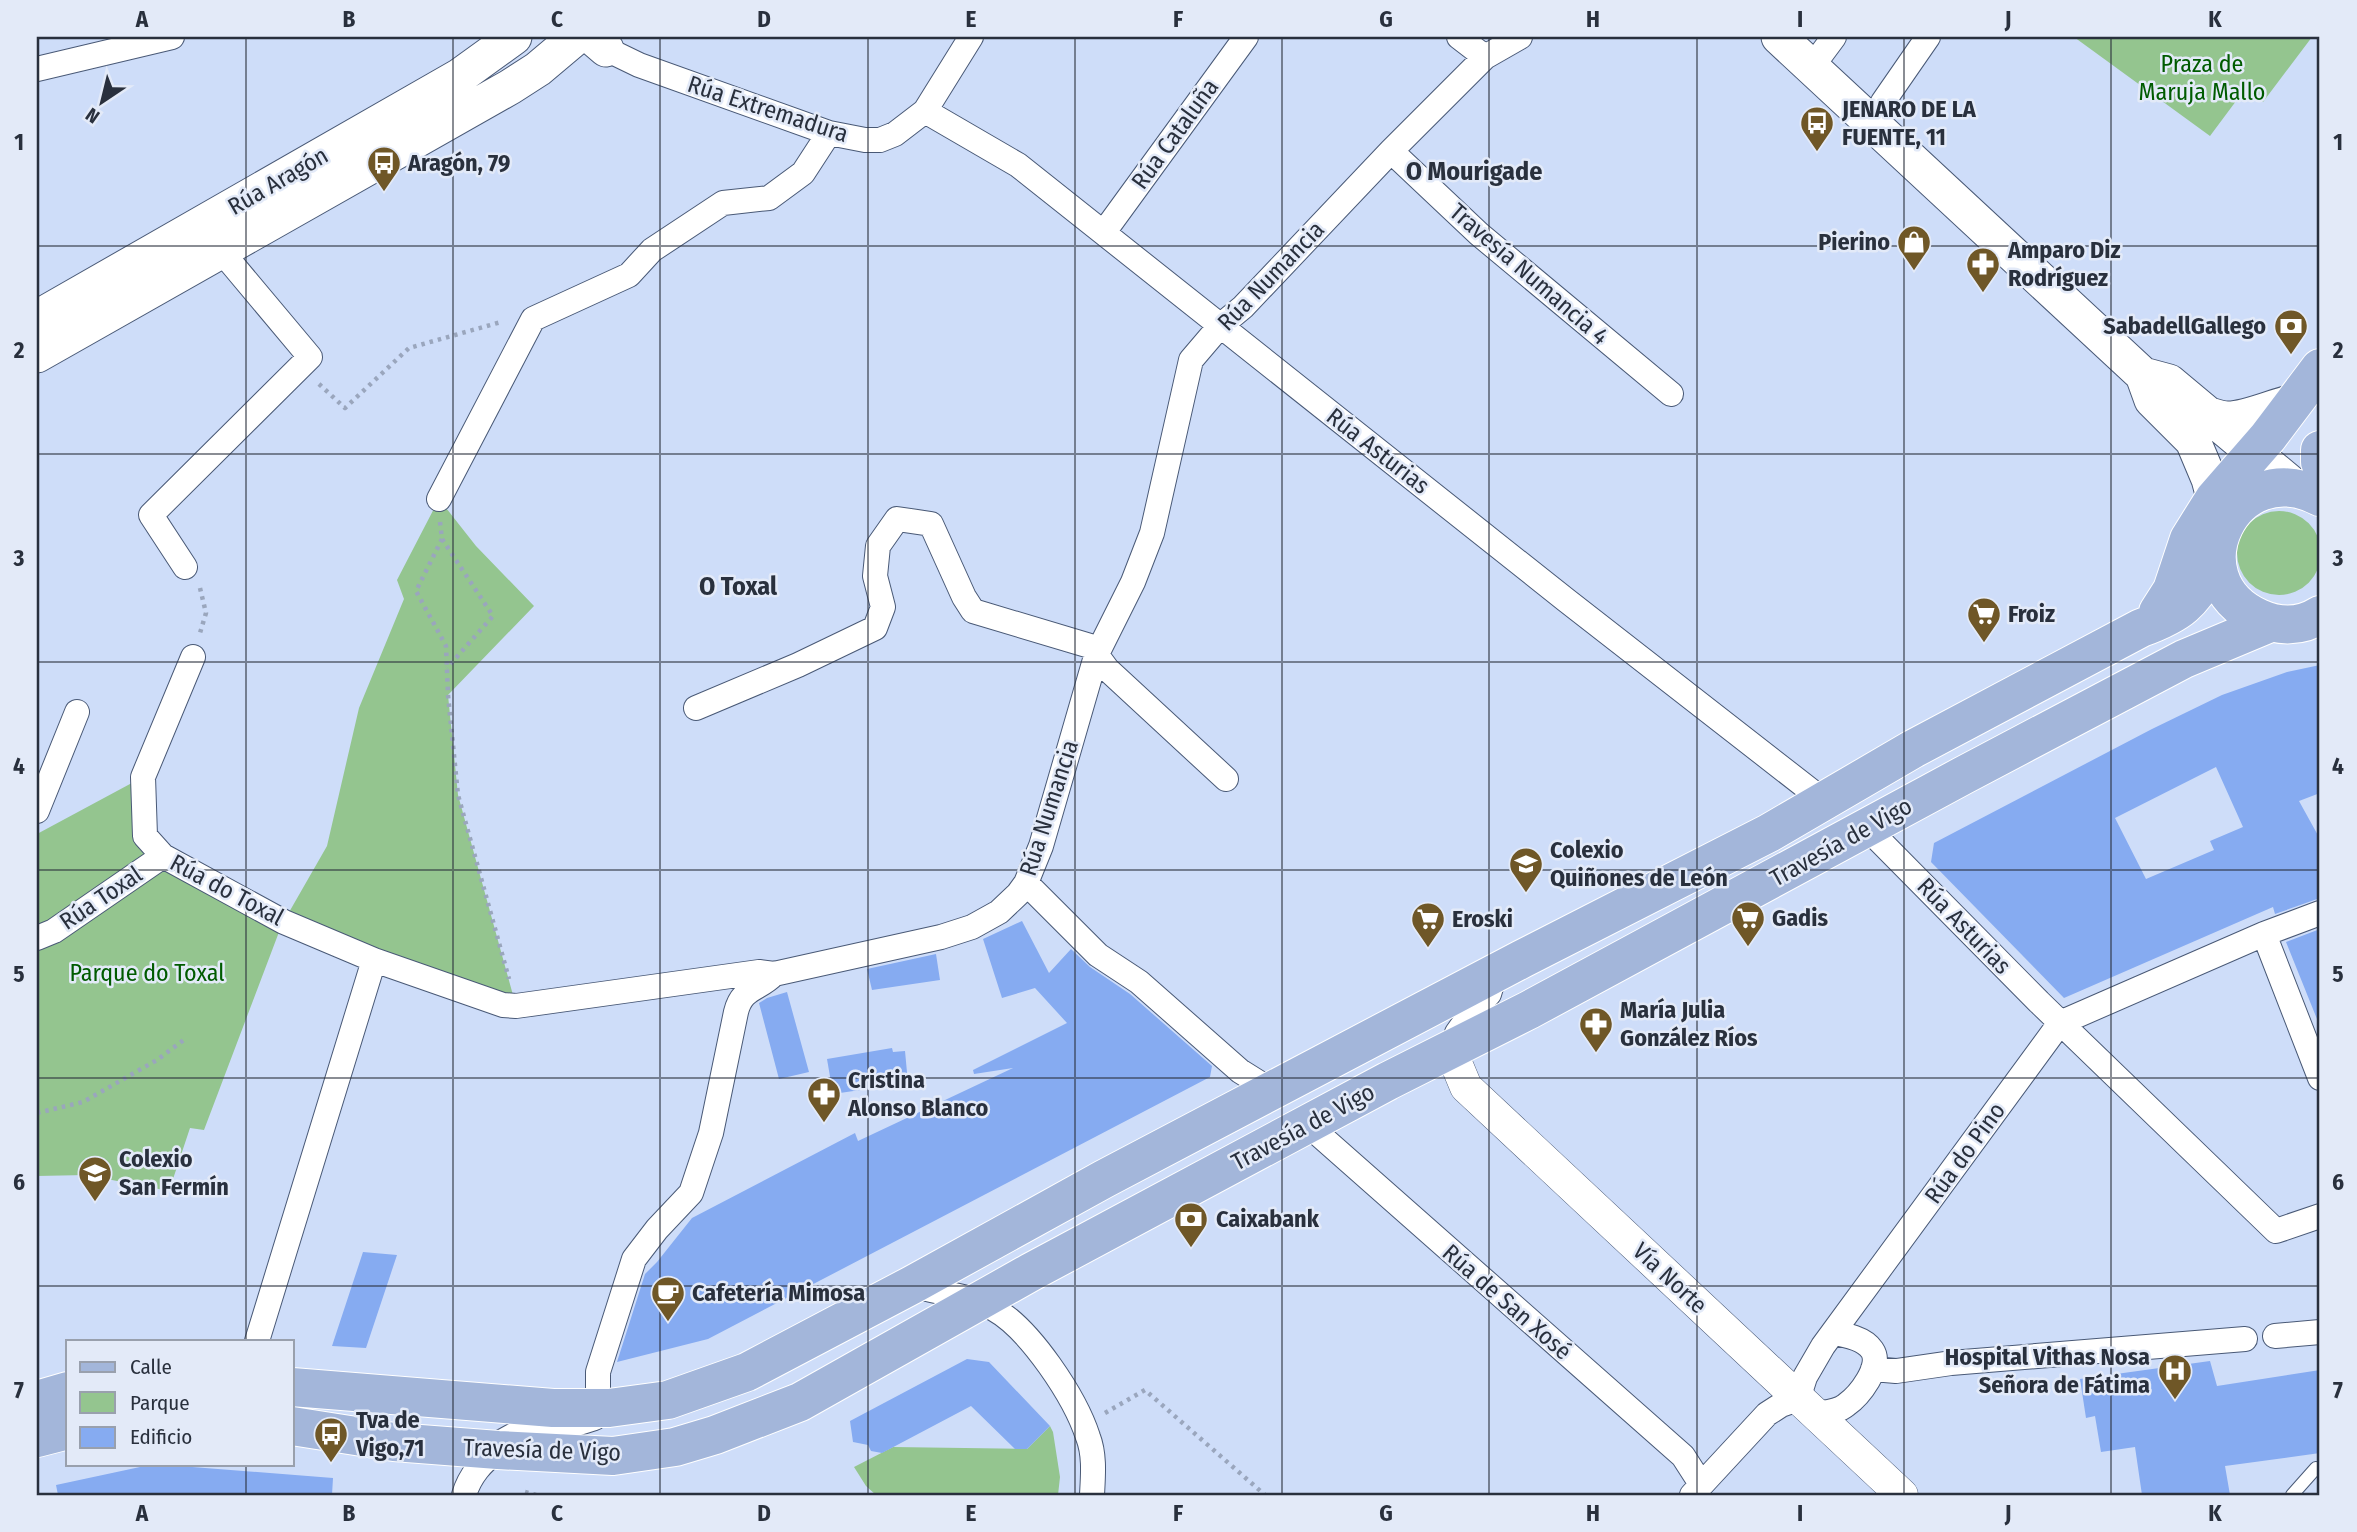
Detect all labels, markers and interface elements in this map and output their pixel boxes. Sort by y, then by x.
text: A [135,5,149,33]
text: B [343,5,356,33]
text: C [551,5,563,33]
text: D [757,5,771,33]
text: E [966,5,977,33]
text: F [1173,5,1183,33]
text: G [1379,5,1393,33]
text: H [1586,5,1600,33]
text: I [1797,5,1803,33]
text: J [2004,5,2011,33]
text: K [2208,5,2222,33]
park label: Praza de Maruja Mallo [2139,50,2265,106]
north arrow [66,66,136,136]
street label: Rúa Extremadura [684,70,852,148]
street label: Rúa Cataluña [1126,73,1224,195]
place label: JENARO DE LA FUENTE, 11 [1841,95,1977,151]
text: N [81,103,104,128]
bus stop icon: JENARO DE LA FUENTE, 11 [1798,104,1836,153]
text: 1 [14,128,24,156]
text: 1 [2333,128,2343,156]
street label: Rúa Aragón [223,141,333,221]
bus stop icon: Aragón, 79 [365,144,403,193]
place label: Aragón, 79 [407,149,510,177]
district label: O Mourigade [1406,156,1542,187]
street label: Travesía Numancia 4 [1444,198,1614,350]
street label: Rúa Numancia [1212,216,1330,336]
shop icon: Pierino [1895,223,1933,272]
place label: Pierino [1818,228,1890,256]
place label: Amparo Diz Rodríguez [2007,236,2121,292]
pharmacy icon: Amparo Diz Rodríguez [1964,245,2002,294]
bank icon: SabadellGallego [2272,307,2310,356]
place label: SabadellGallego [2103,312,2266,340]
text: 2 [13,336,25,364]
text: 2 [2332,336,2344,364]
street label: Rúa Asturias [1321,402,1435,500]
text: 3 [13,544,25,572]
text: 3 [2332,544,2344,572]
district label: O Toxal [699,571,778,602]
supermarket icon: Froiz [1965,595,2003,644]
place label: Froiz [2008,600,2055,628]
street label: Rúa Numancia [1014,737,1084,879]
text: 4 [13,752,25,780]
text: 4 [2332,752,2344,780]
street label: Travesía de Vigo [1765,792,1917,892]
place label: Colexio Quiñones de León [1550,836,1728,892]
school or university icon: Colexio Quiñones de León [1507,845,1545,894]
street label: Rúa do Toxal [166,848,288,932]
street label: Rúa Toxal [55,860,147,936]
street label: Rúa Asturias [1911,872,2017,980]
supermarket icon: Gadis [1729,899,1767,948]
supermarket icon: Eroski [1409,900,1447,949]
place label: Gadis [1772,904,1828,932]
place label: Eroski [1452,905,1513,933]
park label: Parque do Toxal [69,959,225,987]
text: 5 [13,960,25,988]
text: 5 [2332,960,2344,988]
place label: María Julia González Ríos [1620,996,1758,1052]
pharmacy icon: María Julia González Ríos [1577,1005,1615,1054]
place label: Cristina Alonso Blanco [847,1066,989,1122]
pharmacy icon: Cristina Alonso Blanco [805,1075,843,1124]
street label: Travesía de Vigo [1227,1078,1379,1176]
street label: Rúa do Pino [1919,1097,2011,1209]
place label: Colexio San Fermín [119,1145,229,1201]
school or university icon: Colexio San Fermín [76,1154,114,1203]
text: 6 [13,1168,25,1196]
text: 6 [2332,1168,2344,1196]
bank icon: Caixabank [1172,1200,1210,1249]
place label: Caixabank [1216,1205,1320,1233]
street label: Vía Norte [1627,1237,1713,1319]
street label: Rúa de San Xosé [1437,1238,1577,1366]
cafe icon: Cafetería Mimosa [649,1274,687,1323]
place label: Cafetería Mimosa [692,1279,865,1307]
legend [66,1340,294,1466]
place label: Hospital Vithas Nosa Señora de Fátima [1945,1343,2150,1399]
hospital icon: Hospital Vithas Nosa Señora de Fátima [2156,1352,2194,1401]
text: Calle [130,1354,172,1380]
text: 7 [14,1376,24,1404]
text: 7 [2333,1376,2343,1404]
text: Parque [130,1390,190,1416]
place label: Tva de Vigo,71 [355,1406,424,1462]
bus stop icon: Tva de Vigo,71 [312,1415,350,1464]
text: Edificio [130,1424,192,1450]
street label: Travesía de Vigo [463,1433,621,1467]
text: A [135,1499,149,1527]
text: B [343,1499,356,1527]
text: C [551,1499,563,1527]
text: D [757,1499,771,1527]
text: E [966,1499,977,1527]
text: F [1173,1499,1183,1527]
text: G [1379,1499,1393,1527]
text: H [1586,1499,1600,1527]
text: I [1797,1499,1803,1527]
text: J [2004,1499,2011,1527]
text: K [2208,1499,2222,1527]

